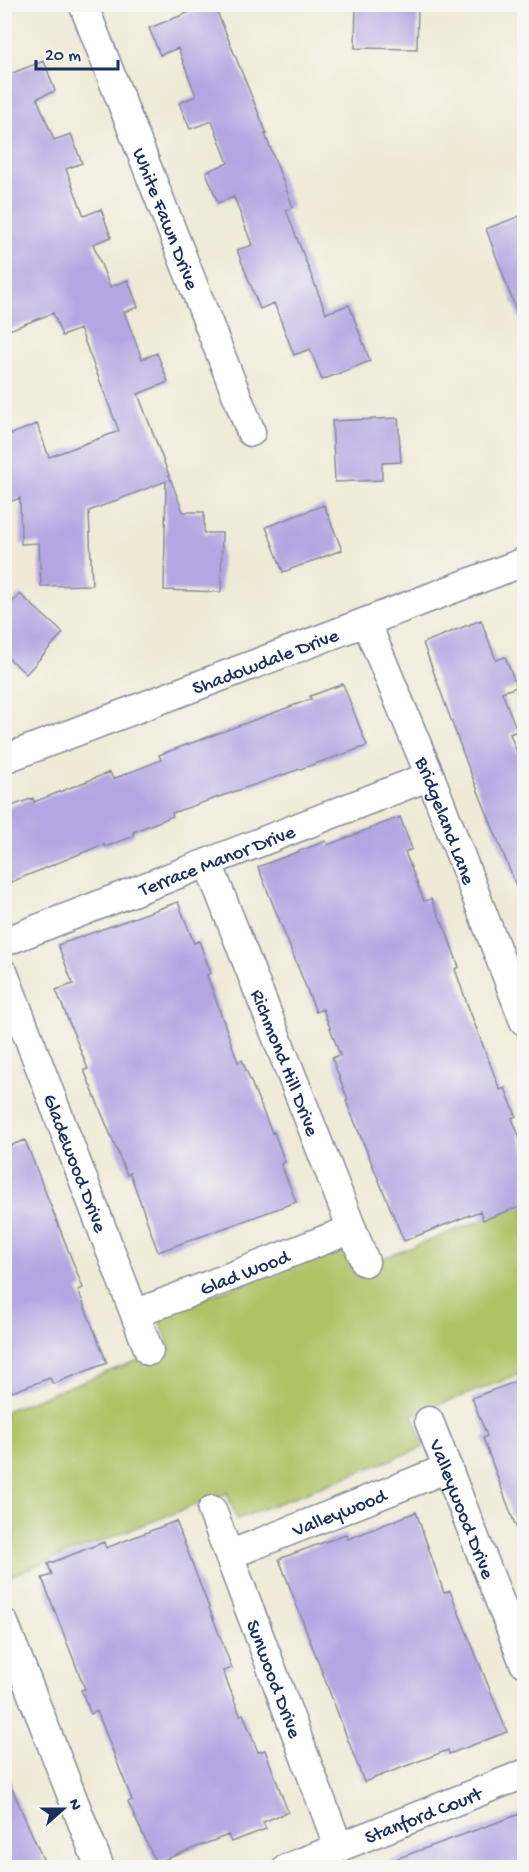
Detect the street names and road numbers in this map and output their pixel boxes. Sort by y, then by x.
street label: White Fawn Drive [126,145,202,294]
street label: Shadowdale Drive [190,625,343,702]
street label: Bridgeland Lane [408,753,479,889]
street label: Terrace Manor Drive [135,821,300,904]
street label: Richmond Hill Drive [244,987,323,1141]
street label: Gladewood Drive [36,1091,111,1237]
street label: Glad Wood [197,1246,295,1302]
street label: Valleywood Drive [422,1436,498,1583]
street label: Valleywood [289,1485,392,1544]
street label: Sunwood Drive [239,1617,305,1743]
street label: Stanford Court [362,1783,488,1851]

